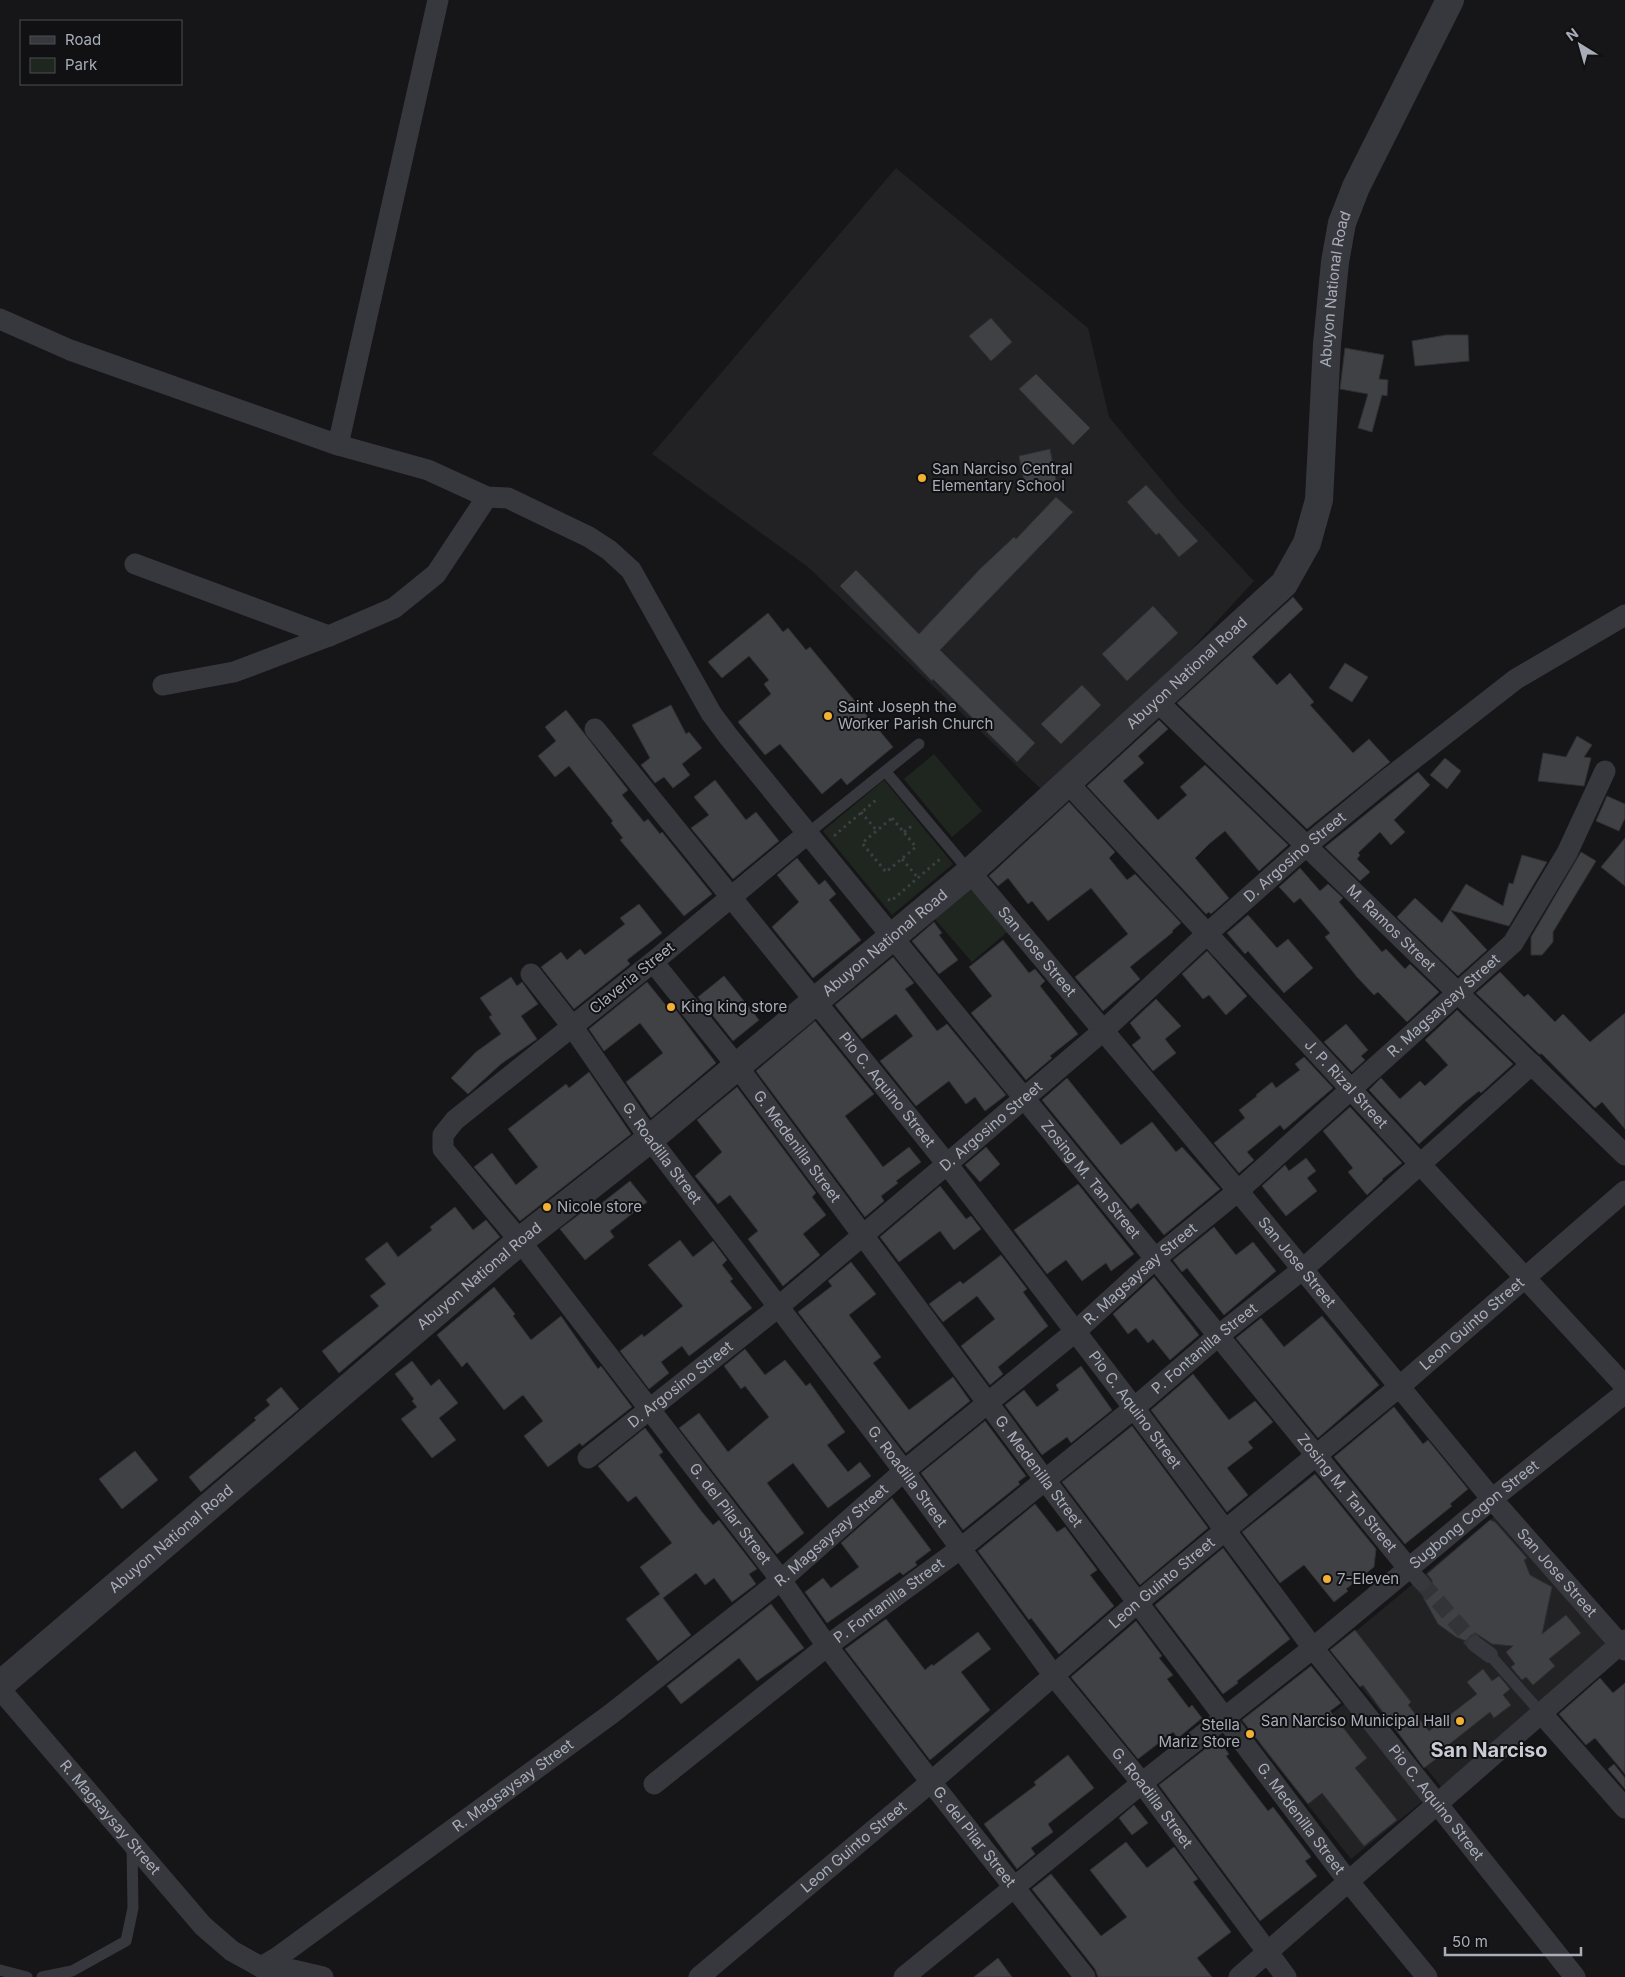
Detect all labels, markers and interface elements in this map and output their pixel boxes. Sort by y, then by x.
legend [20,20,182,85]
north arrow [1555,20,1605,70]
text: N [1562,24,1581,44]
text: Road [65,30,101,49]
text: Park [65,55,98,74]
street label: Abuyon National Road [1316,208,1355,368]
place label: San Narciso Central Elementary School [932,459,1073,495]
marker: San Narciso Central Elementary School [916,472,928,484]
street label: Abuyon National Road [1122,613,1251,733]
place label: Saint Joseph the Worker Parish Church [838,697,993,733]
marker: Saint Joseph the Worker Parish Church [822,710,834,722]
street label: D. Argosino Street [1239,807,1349,906]
street label: M. Ramos Street [1343,880,1440,975]
street label: Abuyon National Road [818,885,951,1000]
street label: San Jose Street [994,902,1081,1000]
street label: Claveria Street [585,937,678,1018]
street label: R. Magsaysay Street [1383,950,1504,1061]
place label: King king store [681,997,787,1016]
marker: King king store [665,1001,677,1013]
street label: Pio C. Aquino Street [835,1028,940,1151]
street label: J. P. Rizal Street [1300,1035,1392,1132]
street label: D. Argosino Street [936,1077,1046,1175]
street label: G. Medenilla Street [749,1086,845,1206]
street label: G. Roadilla Street [618,1098,706,1208]
street label: Zosing M. Tan Street [1037,1116,1145,1242]
place label: Nicole store [557,1197,642,1216]
marker: Nicole store [541,1201,553,1213]
street label: San Jose Street [1254,1213,1340,1311]
street label: Abuyon National Road [413,1218,545,1334]
street label: R. Magsaysay Street [1079,1218,1201,1329]
street label: Leon Guinto Street [1415,1273,1528,1374]
street label: P. Fontanilla Street [1147,1299,1261,1398]
street label: D. Argosino Street [624,1337,736,1432]
street label: Pio C. Aquino Street [1085,1347,1186,1472]
street label: G. Medenilla Street [991,1411,1087,1531]
street label: G. Roadilla Street [864,1422,952,1531]
street label: Zosing M. Tan Street [1293,1430,1401,1556]
street label: Sugbong Cogon Street [1405,1456,1542,1573]
street label: G. del Pilar Street [685,1459,776,1568]
street label: Abuyon National Road [105,1480,237,1597]
street label: R. Magsaysay Street [771,1480,892,1590]
street label: San Jose Street [1513,1524,1601,1621]
street label: Leon Guinto Street [1105,1533,1219,1632]
street label: P. Fontanilla Street [830,1554,948,1647]
place label: 7-Eleven [1337,1569,1399,1588]
marker: 7-Eleven [1321,1573,1333,1585]
place label: San Narciso Municipal Hall [1261,1711,1450,1730]
place label: Stella Mariz Store [1158,1715,1240,1751]
marker: San Narciso Municipal Hall [1454,1715,1466,1727]
marker: Stella Mariz Store [1244,1728,1256,1740]
street label: R. Magsaysay Street [448,1735,577,1836]
district label: San Narciso [1430,1738,1548,1762]
street label: Pio C. Aquino Street [1385,1741,1488,1864]
street label: G. Roadilla Street [1108,1743,1197,1852]
street label: R. Magsaysay Street [56,1756,165,1878]
street label: G. Medenilla Street [1253,1759,1349,1878]
street label: G. del Pilar Street [929,1782,1020,1891]
street label: Leon Guinto Street [797,1797,910,1896]
scale bar [1445,1924,1581,1956]
text: 50 m [1452,1932,1488,1951]

